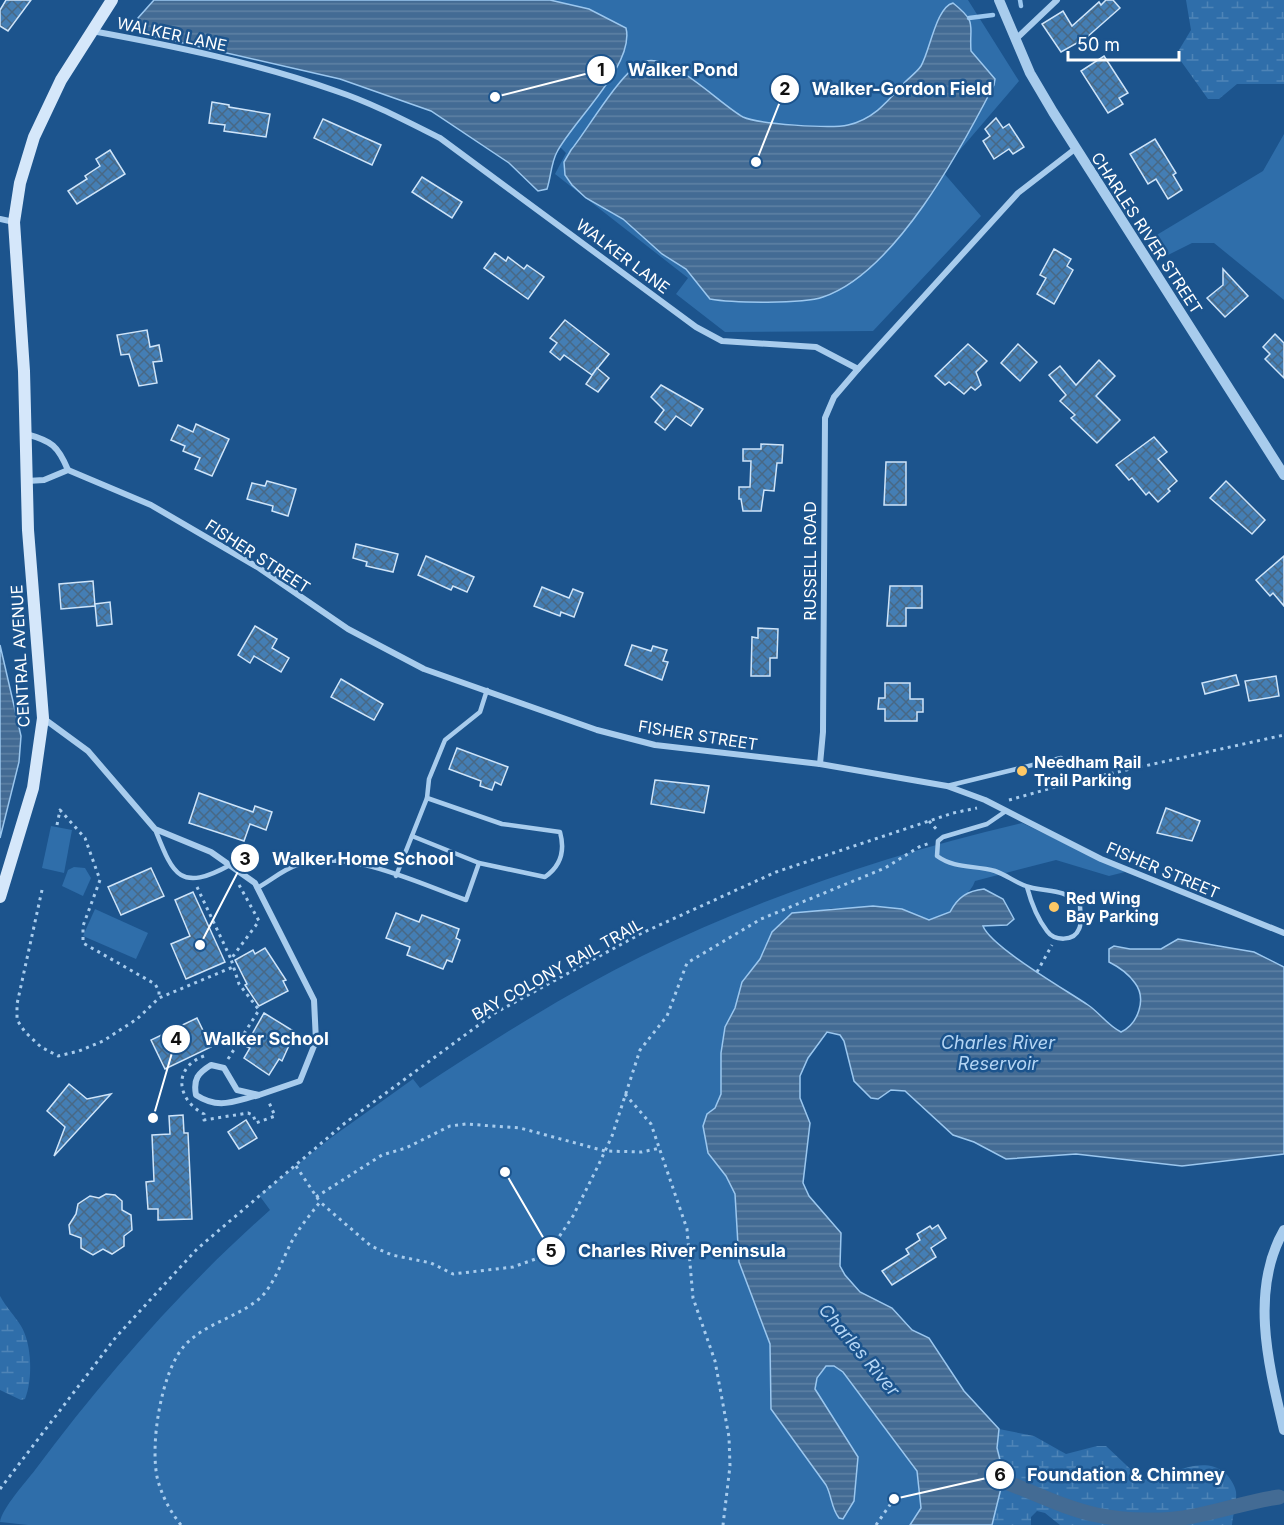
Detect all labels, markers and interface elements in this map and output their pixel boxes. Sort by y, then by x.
street label: WALKER LANE [115,13,229,55]
scale bar [1068,24,1179,62]
text: 50 m [1077,34,1120,55]
callout: Walker Pond [586,52,751,88]
text: 1 [597,59,605,80]
text: Walker Pond [628,59,738,80]
callout: Walker-Gordon Field [770,71,1004,107]
text: 2 [779,78,791,99]
text: Walker-Gordon Field [812,78,992,99]
street label: CHARLES RIVER STREET [1087,148,1207,318]
street label: WALKER LANE [572,214,674,298]
street label: RUSSELL ROAD [800,501,820,621]
street label: FISHER STREET [202,515,314,597]
street label: CENTRAL AVENUE [6,584,34,728]
street label: FISHER STREET [637,716,759,754]
place label: Needham Rail Trail Parking [1034,752,1141,790]
marker: Needham Rail Trail Parking [1015,764,1029,778]
street label: FISHER STREET [1104,837,1222,903]
callout: Walker Home School [230,840,466,876]
text: 3 [239,848,251,869]
text: Walker Home School [272,848,454,869]
place label: Red Wing Bay Parking [1066,888,1159,926]
marker: Red Wing Bay Parking [1047,900,1061,914]
street label: BAY COLONY RAIL TRAIL [468,914,646,1024]
callout: Walker School [161,1021,341,1057]
text: 4 [170,1028,182,1049]
text: Walker School [203,1028,329,1049]
water label: Charles River Reservoir [941,1032,1056,1074]
callout: Charles River Peninsula [536,1233,798,1269]
text: 5 [545,1240,557,1261]
text: Charles River Peninsula [578,1240,786,1261]
water label: Charles River [815,1299,905,1401]
callout: Foundation & Chimney [985,1457,1237,1493]
text: 6 [994,1464,1006,1485]
text: Foundation & Chimney [1027,1464,1225,1485]

